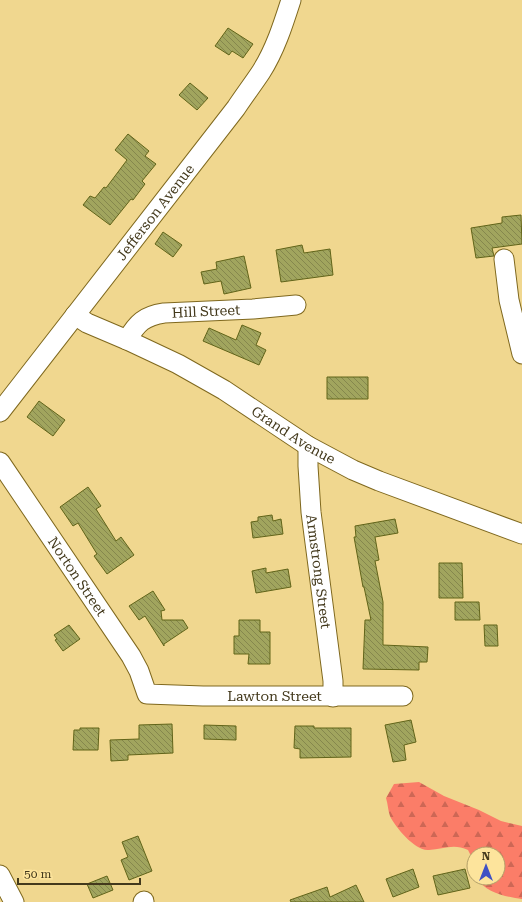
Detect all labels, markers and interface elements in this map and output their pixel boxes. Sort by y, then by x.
street label: Jefferson Avenue [113,161,198,263]
street label: Hill Street [171,302,241,321]
street label: Grand Avenue [249,403,338,467]
street label: Armstrong Street [303,513,334,630]
street label: Norton Street [45,534,110,619]
street label: Lawton Street [227,688,322,704]
north arrow [466,846,506,886]
text: N [482,850,491,863]
scale bar [18,860,140,886]
text: 50 m [24,867,51,881]

